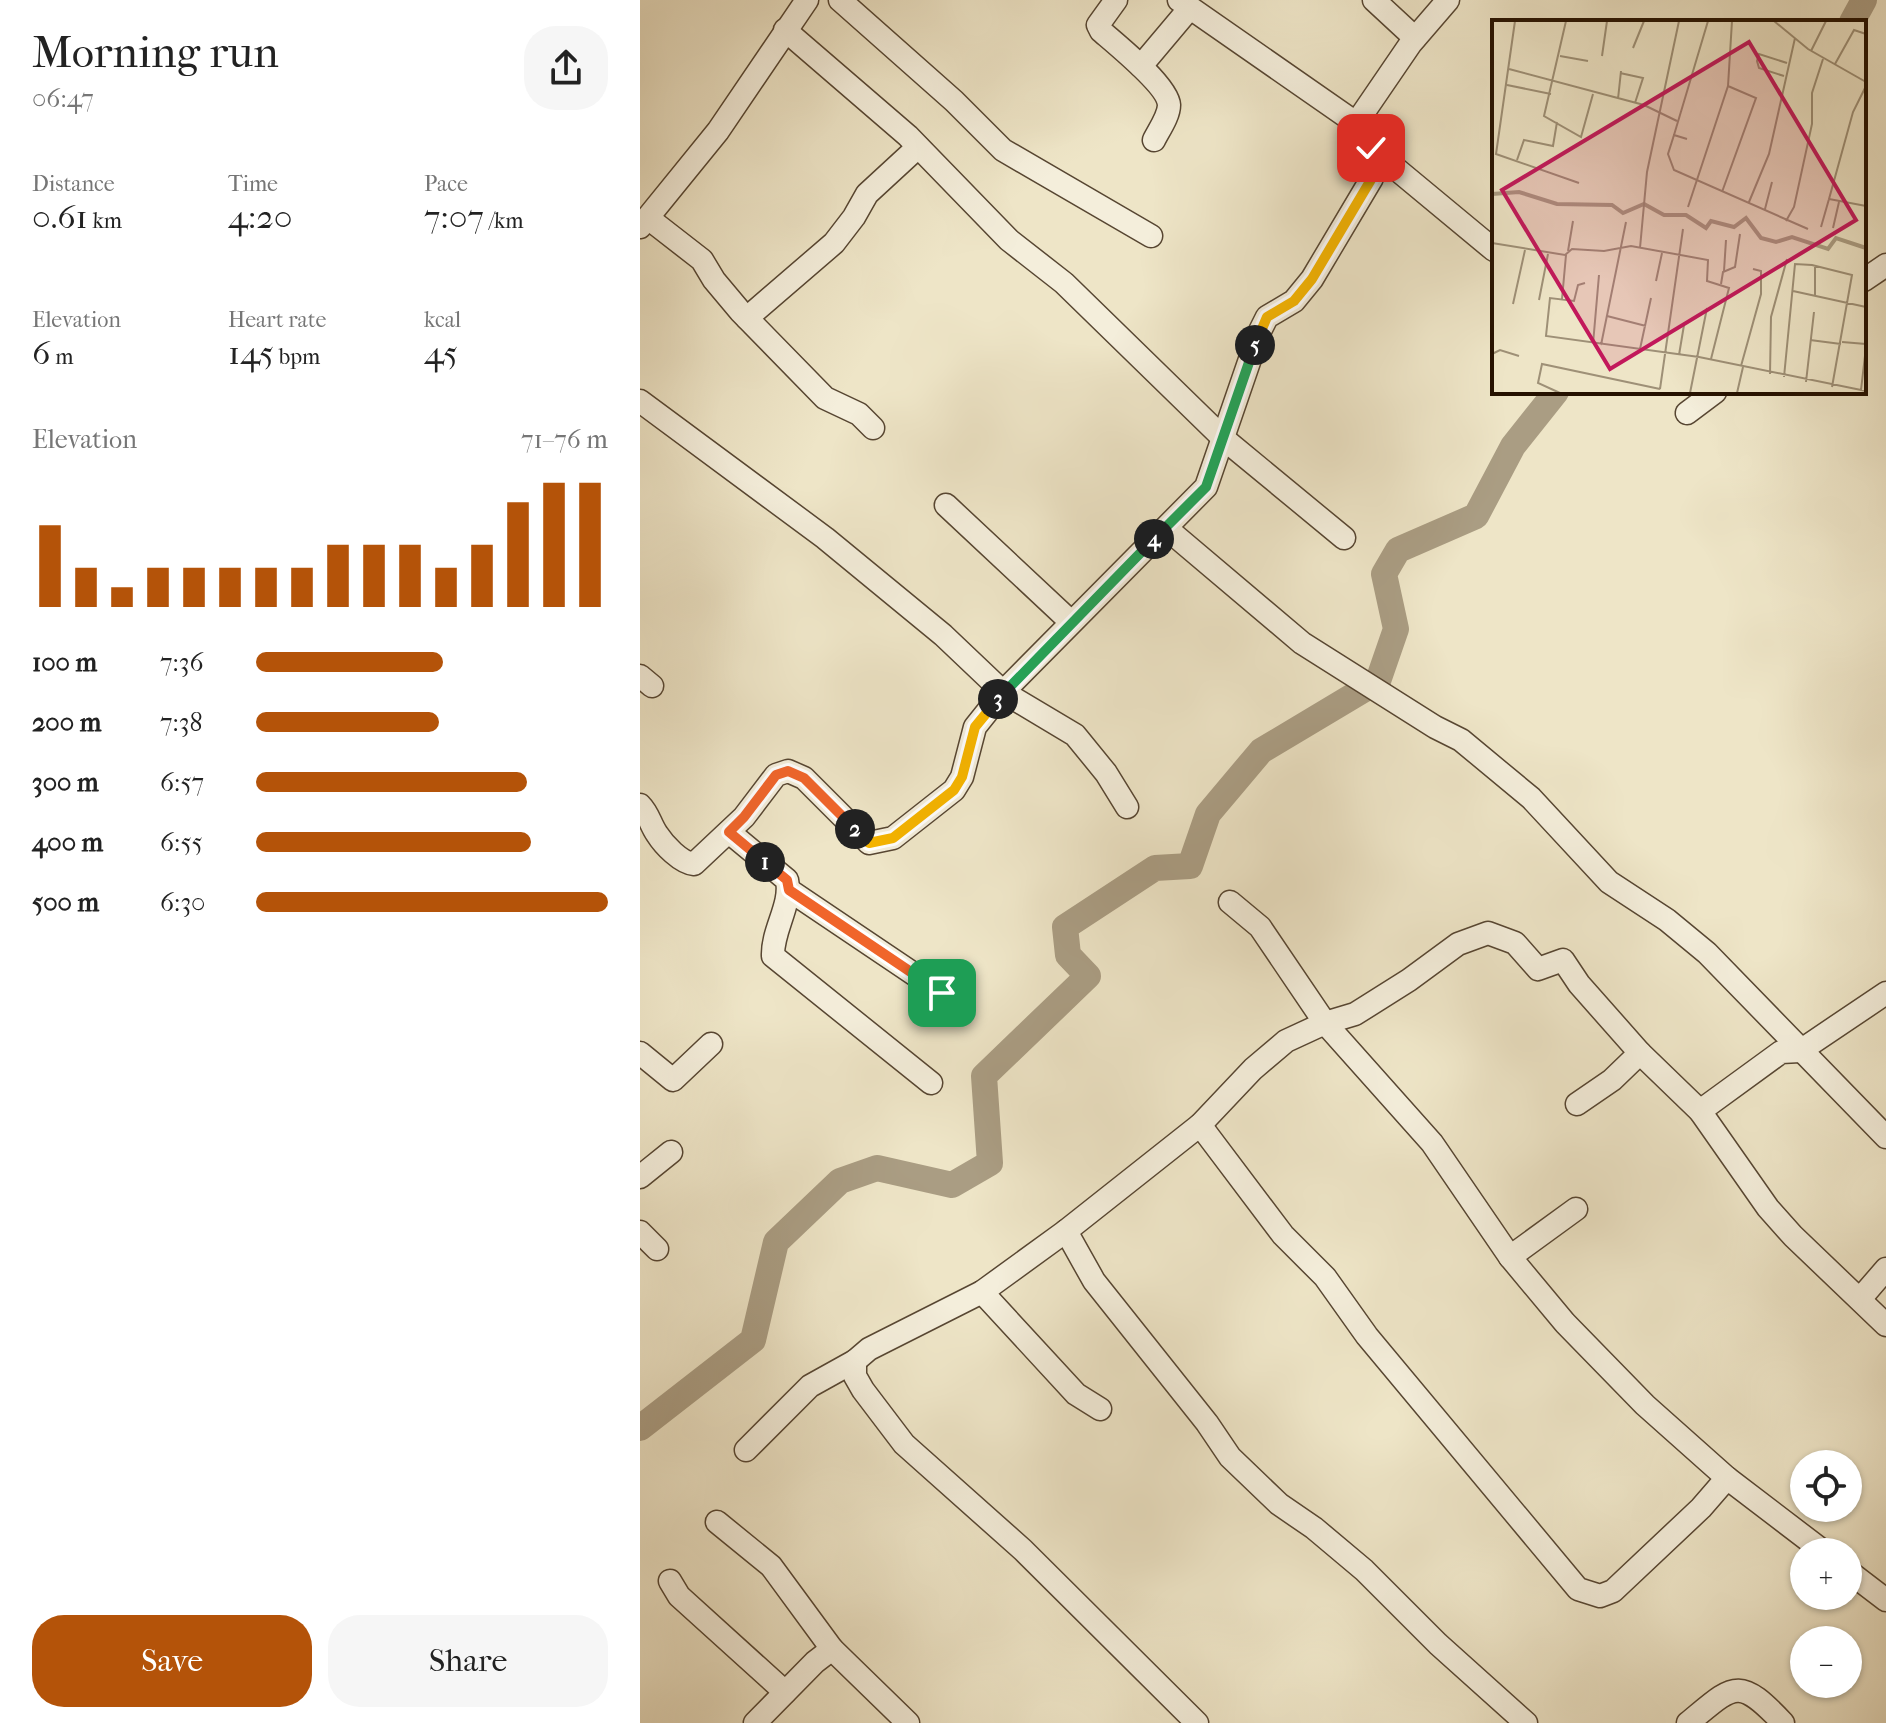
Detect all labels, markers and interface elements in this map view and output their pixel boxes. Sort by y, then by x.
inset map [1492,20,1866,394]
button: share [524,26,608,110]
text: Morning run [32,27,279,78]
text: 06:47 [32,83,94,114]
pin [1337,114,1405,182]
icon: check [1349,126,1393,170]
text: Distance [32,171,115,197]
text: Time [228,171,278,197]
text: Pace [424,171,468,197]
text: 0.61 [32,197,88,237]
text: 4:20 [228,197,293,237]
text: 7:07 [424,197,484,237]
text: km [88,208,122,234]
text: /km [484,208,524,234]
text: Elevation [32,307,121,333]
text: Heart rate [228,307,327,333]
text: kcal [424,307,461,333]
pin: 5 [1235,325,1275,365]
text: 5 [1250,332,1260,358]
text: 6 [32,333,50,373]
text: 145 [228,333,274,373]
text: 45 [424,333,458,373]
text: m [50,344,73,370]
text: bpm [274,344,320,370]
text: Elevation [32,424,137,455]
text: 71–76 m [521,424,608,455]
pin: 4 [1134,519,1174,559]
text: 4 [1148,526,1161,552]
text: 100 m [32,647,97,678]
text: 7:36 [160,647,204,678]
pin: 3 [978,679,1018,719]
text: 3 [993,686,1003,712]
text: 200 m [32,707,101,738]
text: 7:38 [160,707,203,738]
text: 300 m [32,767,99,798]
text: 6:57 [160,767,204,798]
pin: 2 [835,809,875,849]
text: 2 [849,816,861,842]
text: 400 m [32,827,103,858]
text: 6:55 [160,827,203,858]
pin: 1 [745,842,785,882]
text: 1 [761,849,769,875]
text: 500 m [32,887,99,918]
text: 6:30 [160,887,205,918]
pin [908,959,976,1027]
icon: arrive [920,971,964,1015]
map controls [1790,1450,1862,1698]
button: locate [1790,1450,1862,1522]
button: + [1790,1538,1862,1610]
button: Save [32,1615,312,1707]
button: Share [328,1615,608,1707]
button: − [1790,1626,1862,1698]

